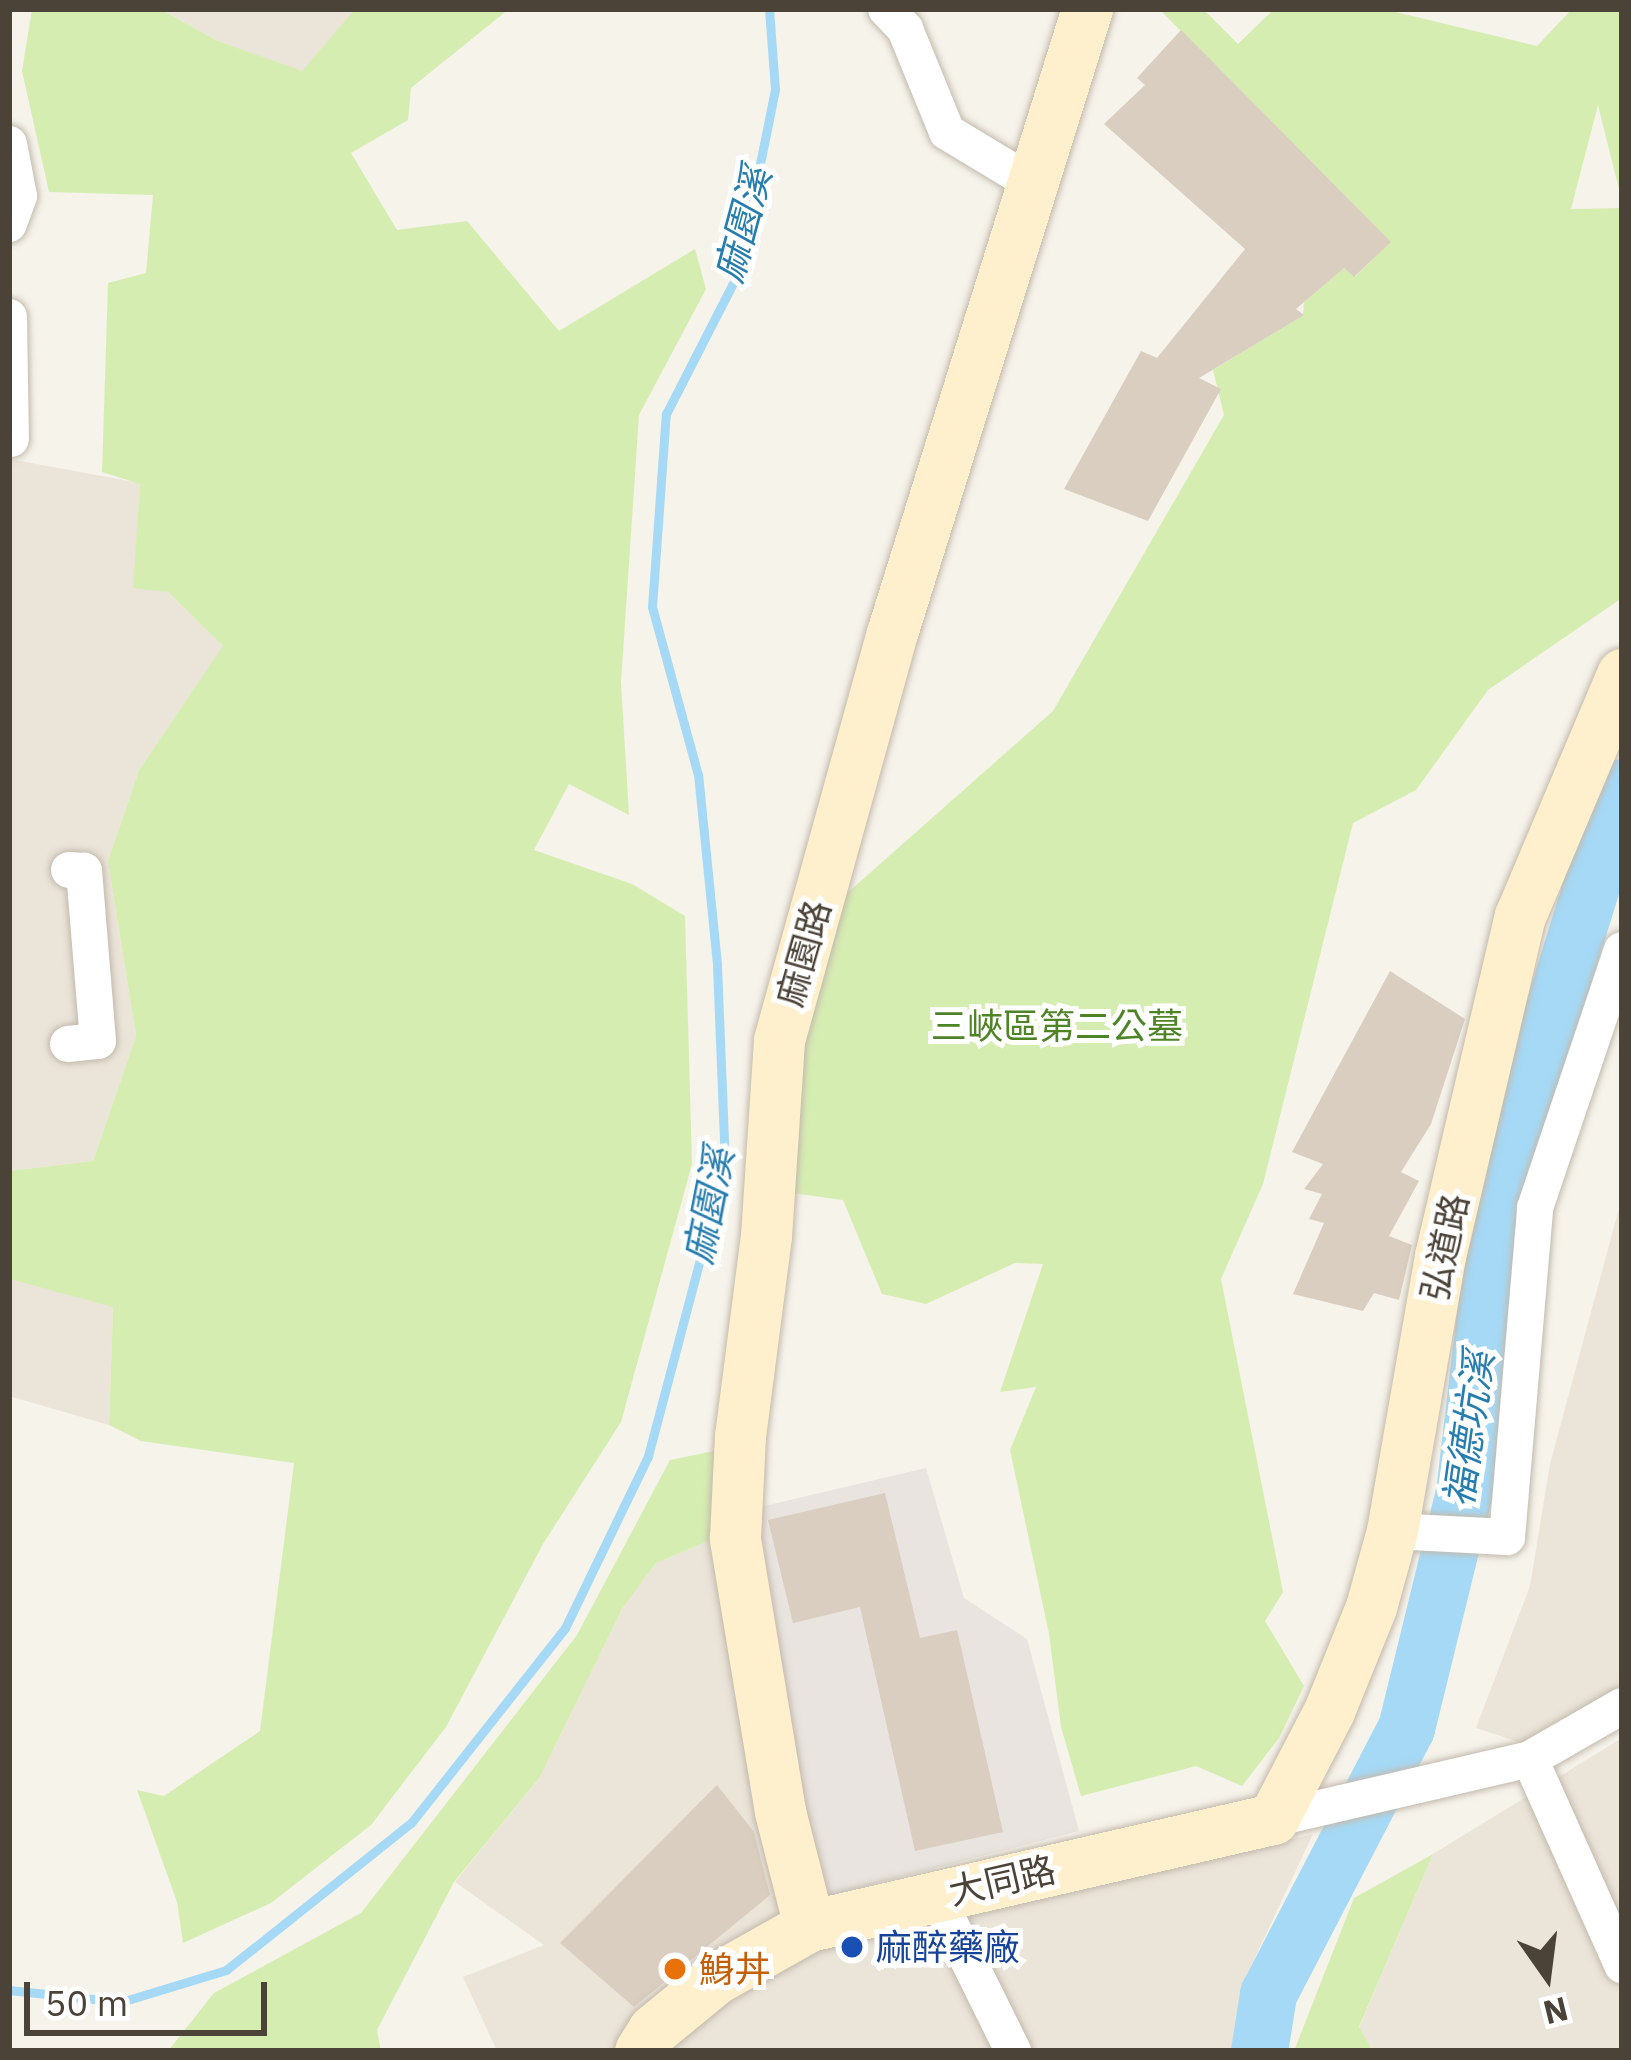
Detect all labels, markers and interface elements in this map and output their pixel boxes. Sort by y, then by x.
water label: 麻園溪 [705,162,781,288]
street label: 麻園路 [767,895,839,1011]
park label: 三峽區第二公墓 [931,1004,1183,1048]
water label: 麻園溪 [675,1144,743,1268]
street label: 弘道路 [1412,1190,1476,1304]
water label: 福德坑溪 [1435,1349,1503,1509]
street label: 大同路 [945,1847,1059,1913]
north arrow [1487,1916,1607,2036]
place label: 麻醉藥廠 [876,1925,1020,1969]
marker: 麻醉藥廠 [839,1934,865,1960]
place label: 鯓丼 [699,1947,771,1991]
marker: 鯓丼 [662,1956,688,1982]
scale bar [30,1958,273,2032]
text: 50 m [45,1979,128,2026]
text: N [1539,1988,1573,2035]

